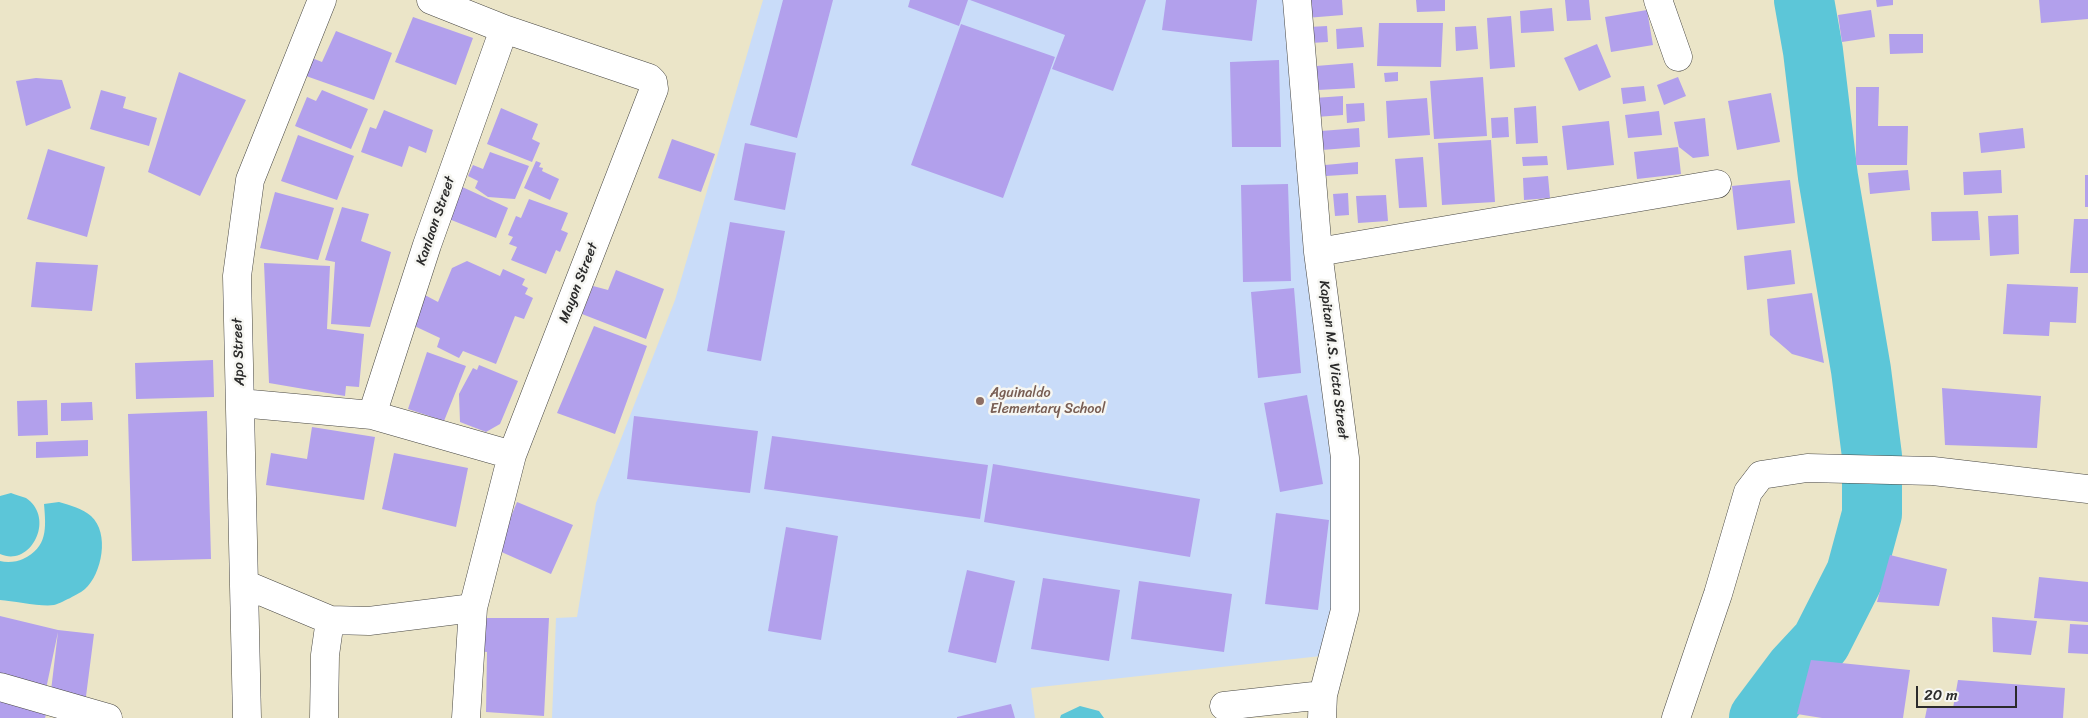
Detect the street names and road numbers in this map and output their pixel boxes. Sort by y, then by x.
street label: Kanlaon Street [413,174,459,268]
street label: Mayon Street [556,240,602,326]
street label: Kapitan M.S. Victa Street [1315,280,1351,440]
street label: Apo Street [229,318,249,386]

